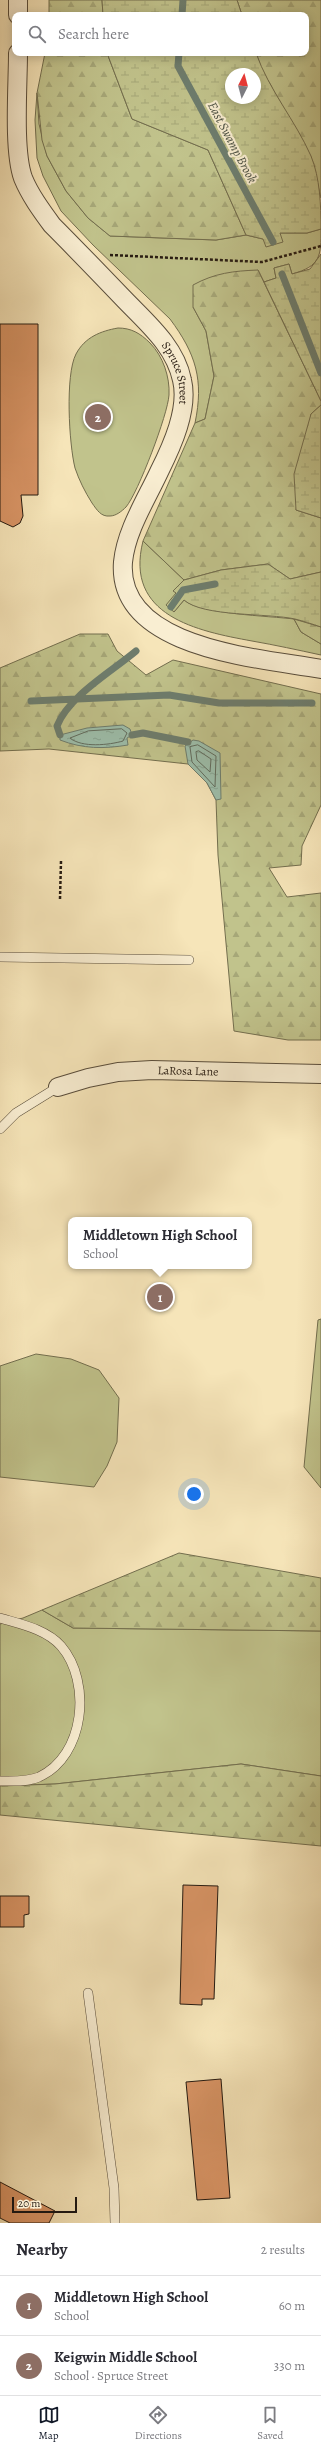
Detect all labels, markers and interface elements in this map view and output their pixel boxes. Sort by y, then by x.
search box [12,12,309,56]
icon: search [26,23,48,45]
text: Search here [58,24,129,44]
north arrow [225,68,261,104]
water label: East Swamp Brook [204,99,261,186]
street label: Spruce Street [158,338,192,405]
pin: 2 [85,402,111,432]
street label: LaRosa Lane [157,1062,219,1080]
popup [68,1217,252,1269]
text: Middletown High School [83,1225,237,1245]
text: School [83,1245,118,1262]
pin: 1 [147,1282,173,1312]
your location [184,1484,204,1504]
scale bar [12,2195,77,2214]
text: 20 m [18,2196,40,2211]
text: Nearby [16,2238,67,2261]
text: 2 results [261,2241,305,2258]
text: Middletown High School [54,2287,208,2307]
text: 1 [27,2297,31,2314]
text: 60 m [279,2297,305,2314]
text: School [54,2307,89,2324]
text: Keigwin Middle School [54,2347,197,2367]
text: 2 [26,2357,32,2374]
text: 330 m [274,2357,305,2374]
text: School · Spruce Street [54,2367,168,2384]
tab: Map [38,2404,60,2443]
tab: Directions [135,2404,182,2443]
tab: Saved [257,2404,283,2443]

